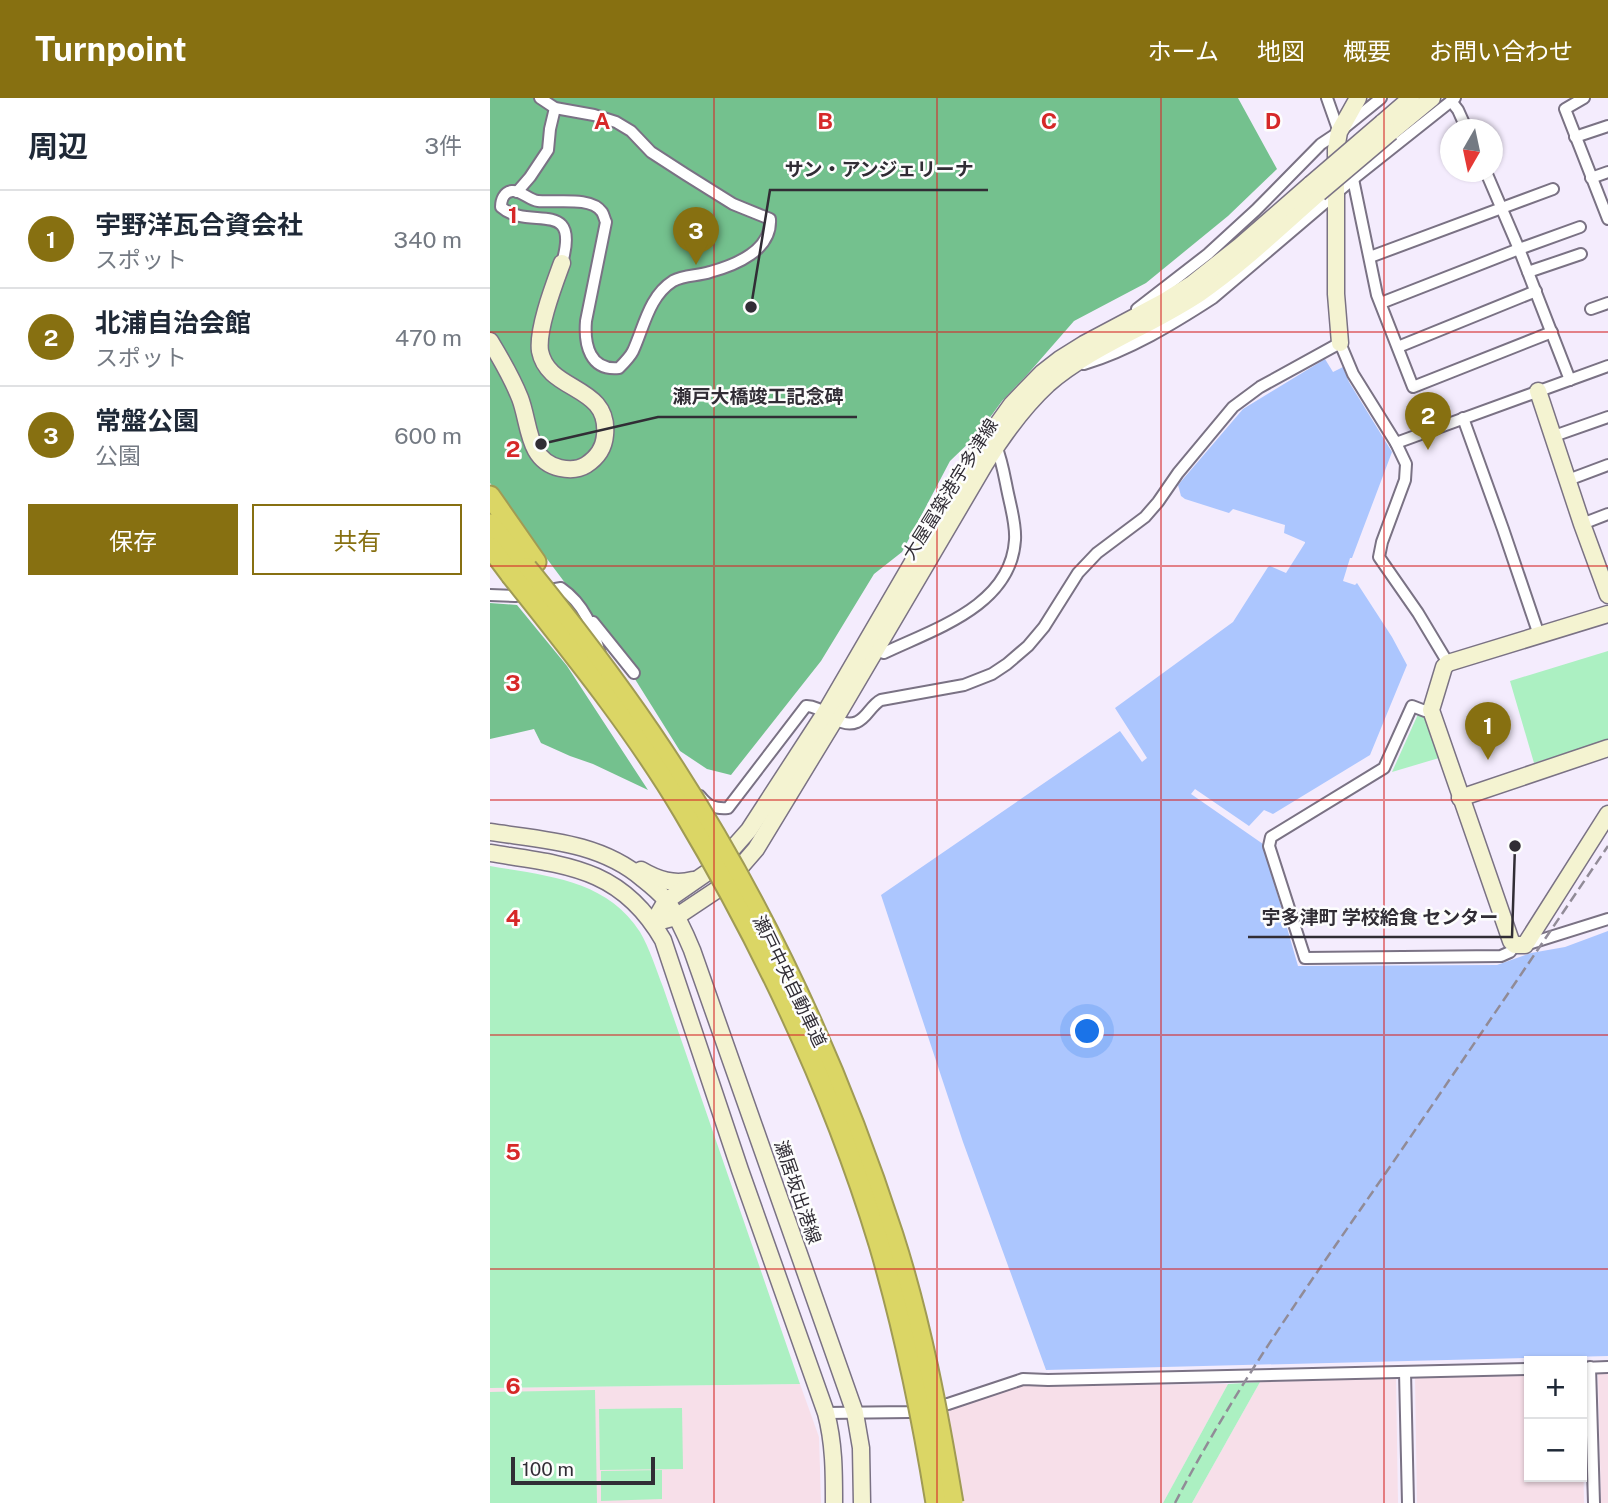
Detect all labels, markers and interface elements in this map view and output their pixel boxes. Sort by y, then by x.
text: Turnpoint [35,30,187,68]
text: ホーム [1148,37,1219,65]
text: 地図 [1257,37,1305,65]
text: 概要 [1343,37,1391,65]
text: お問い合わせ [1429,37,1573,65]
text: A [594,107,611,134]
text: B [817,107,833,134]
text: C [1041,107,1057,134]
text: D [1265,107,1281,134]
north arrow [1440,119,1503,182]
text: 周辺 [28,128,88,164]
text: 3件 [425,132,462,159]
callout: サン・アンジェリーナ [770,150,988,190]
text: サン・アンジェリーナ [784,158,974,180]
text: 1 [508,201,518,228]
pin: 3 [673,207,719,265]
text: 宇野洋瓦合資会社 [95,209,303,240]
text: 1 [46,226,56,253]
text: 340 m [394,226,462,253]
text: スポット [95,246,187,273]
text: 北浦自治会館 [95,307,251,338]
text: 2 [44,324,58,351]
text: 470 m [395,324,462,351]
text: スポット [95,344,187,371]
callout: 瀬戸大橋竣工記念碑 [658,377,857,417]
text: 瀬戸大橋竣工記念碑 [672,385,844,407]
pin: 2 [1405,392,1451,450]
text: 常盤公園 [95,405,199,436]
street label: 大屋冨築港宇多津線 [898,415,1002,563]
text: 3 [43,422,59,449]
text: 600 m [394,422,462,449]
text: 2 [506,435,520,462]
text: 公園 [95,442,141,469]
button: 保存 [28,504,238,575]
button: 共有 [252,504,462,575]
text: 3 [505,669,521,696]
pin: 1 [1465,702,1511,760]
callout: 宇多津町 学校給食 センター [1248,897,1512,937]
text: 4 [505,904,521,931]
text: 宇多津町 学校給食 センター [1262,906,1498,928]
street label: 瀬戸中央自動車道 [749,912,831,1050]
your location [1070,1014,1104,1048]
text: 5 [505,1138,521,1165]
street label: 瀬居坂出港線 [770,1138,826,1246]
map controls [1524,1356,1587,1482]
button: + [1524,1356,1587,1419]
text: 6 [505,1372,521,1399]
button: − [1524,1419,1587,1482]
scale bar [511,1454,654,1486]
text: 100 m [522,1458,574,1480]

